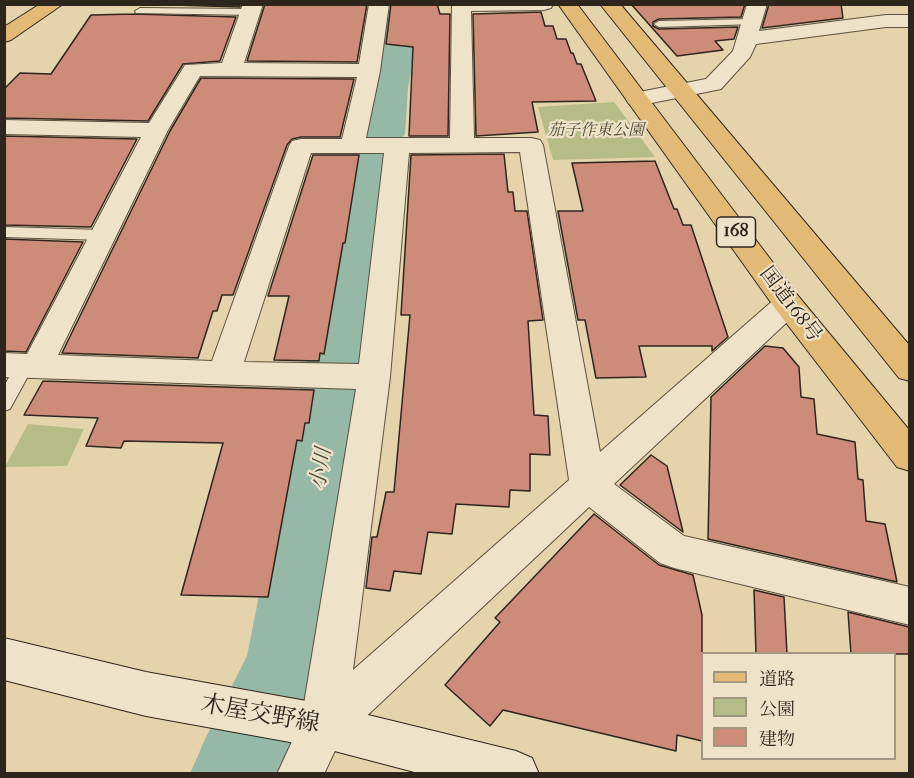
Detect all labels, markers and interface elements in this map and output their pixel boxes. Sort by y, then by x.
park label: 茄子作東公園 [548,121,644,141]
road number: 168 [716,217,756,247]
street label: 国道168号 [754,263,826,347]
water label: 小川 [306,446,338,492]
legend [701,652,896,760]
text: 道路 [759,669,795,690]
street label: 木屋交野線 [198,690,322,740]
text: 公園 [759,699,795,720]
text: 建物 [759,729,795,750]

